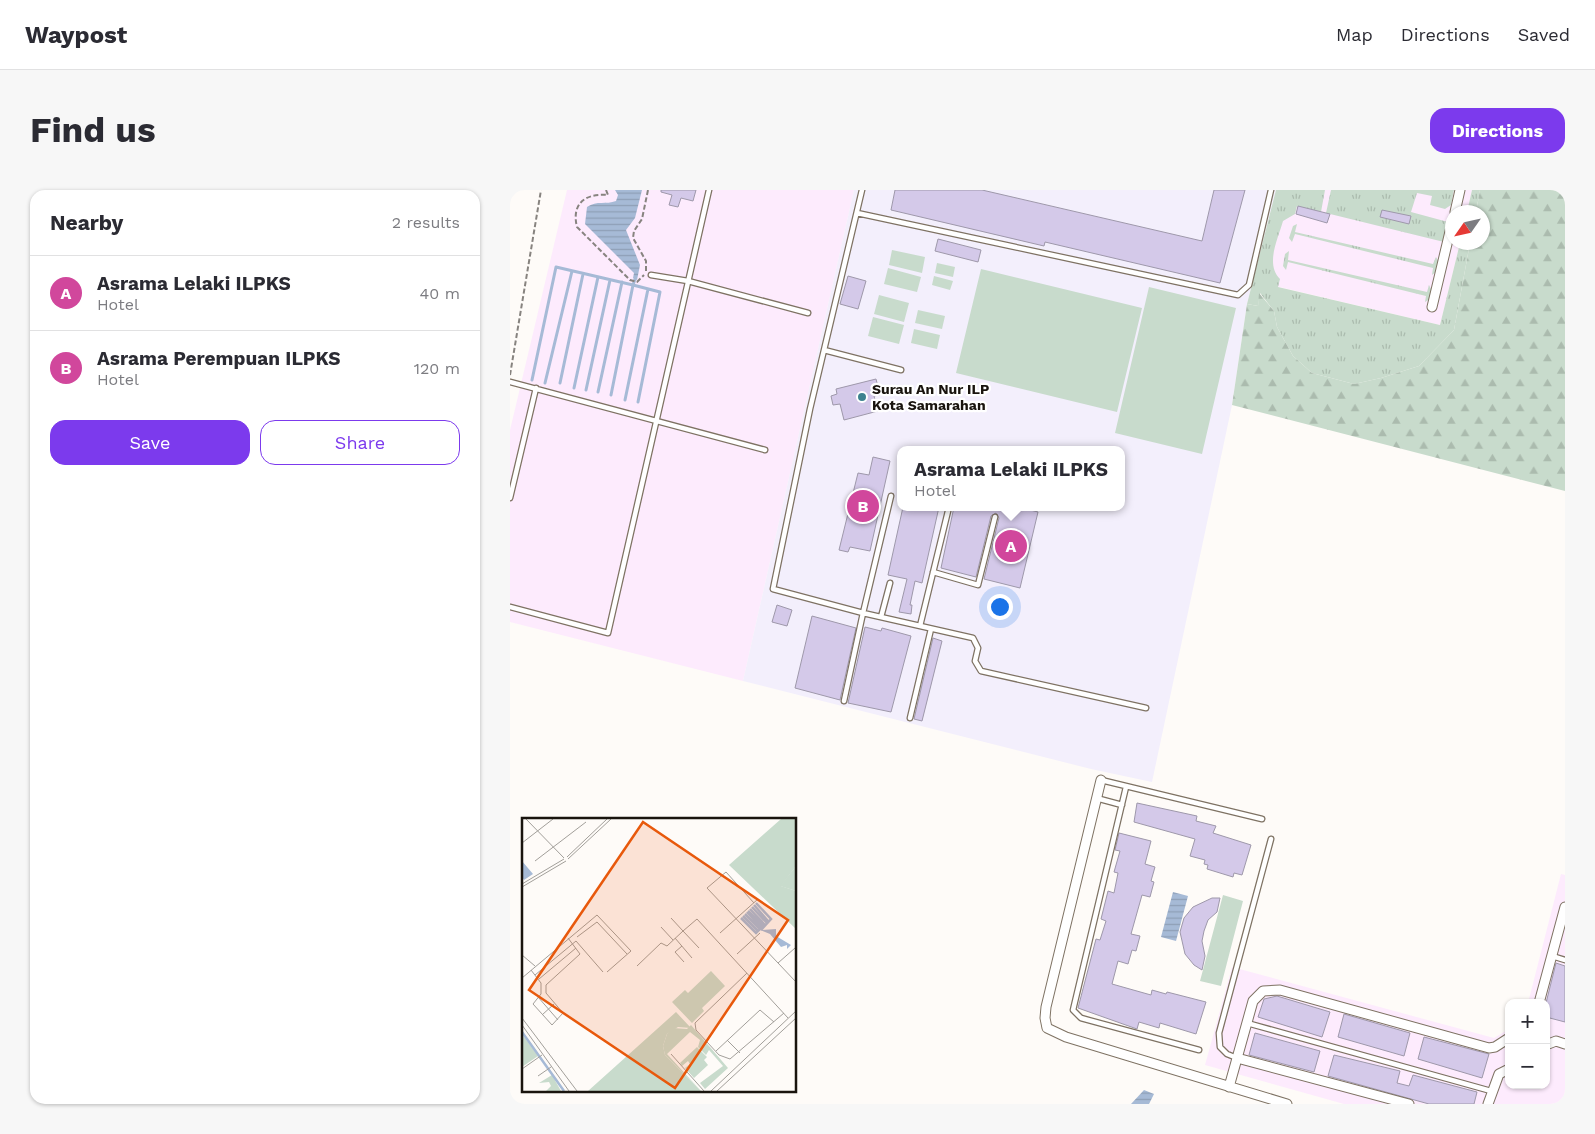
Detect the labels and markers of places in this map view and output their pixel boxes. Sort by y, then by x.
place label: Surau An Nur ILP Kota Samarahan [872,381,989,413]
marker: Surau An Nur ILP Kota Samarahan [856,391,868,403]
pin: B [847,487,879,525]
pin: A [995,527,1027,565]

